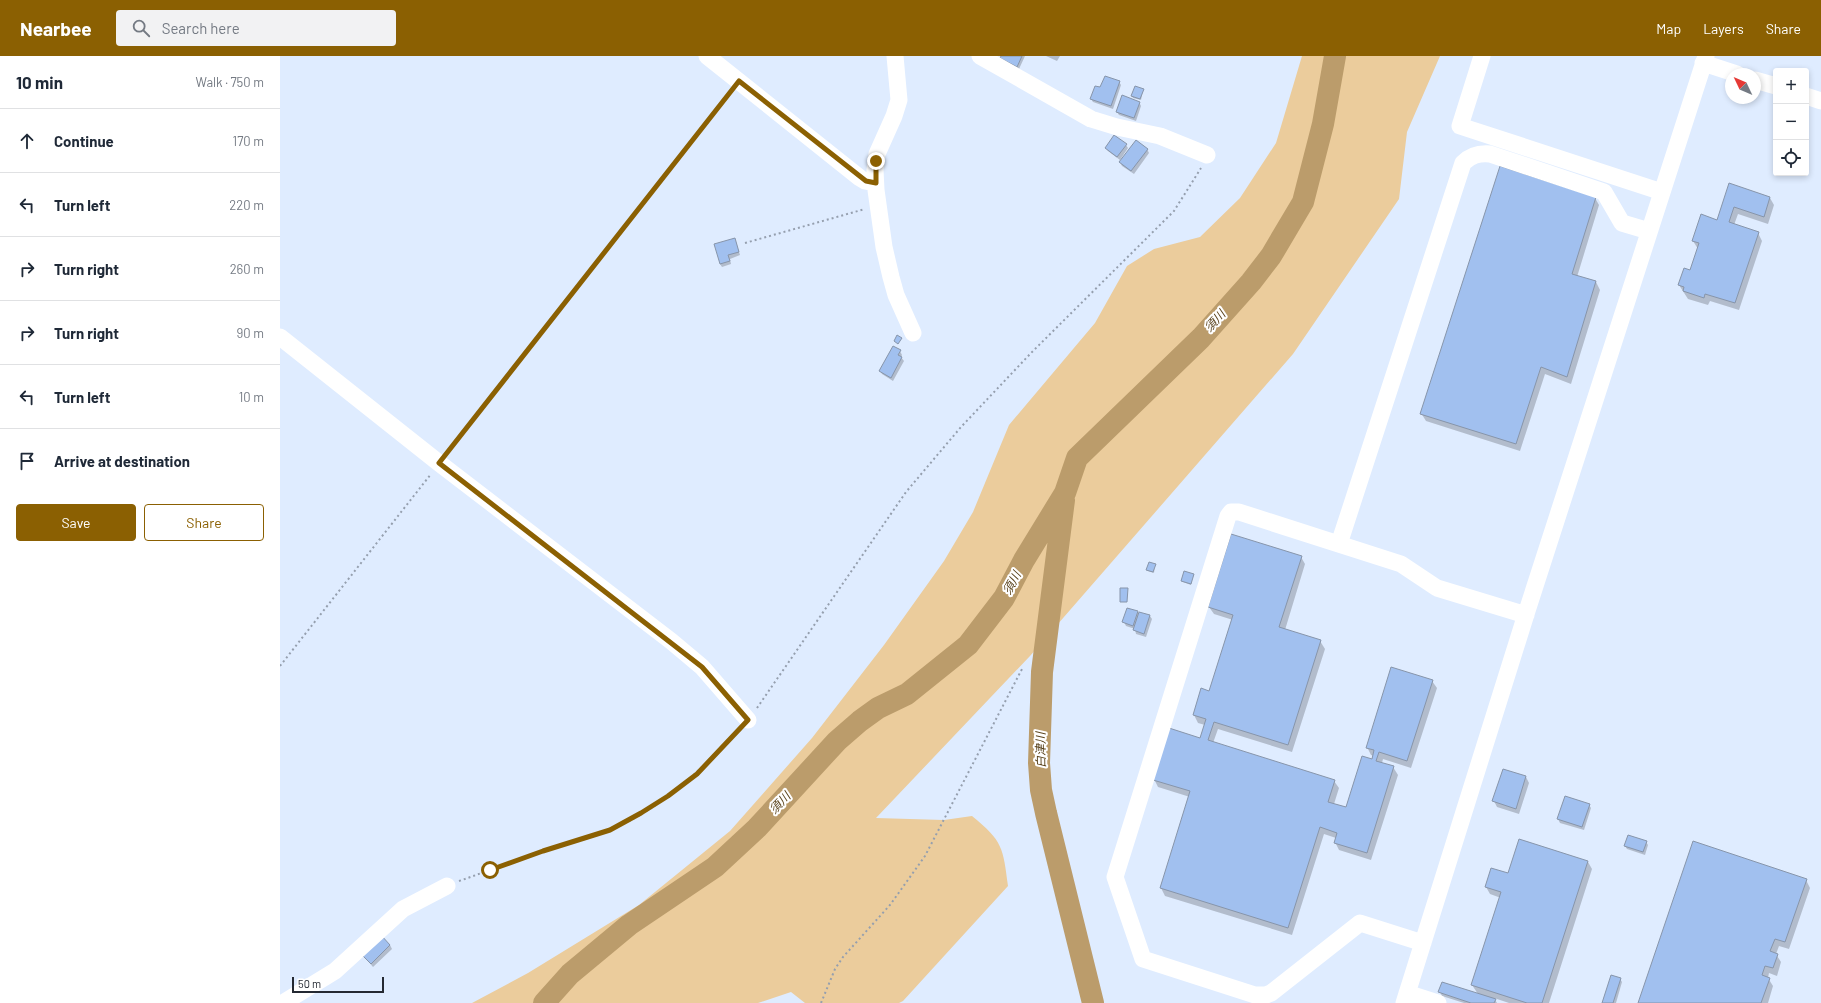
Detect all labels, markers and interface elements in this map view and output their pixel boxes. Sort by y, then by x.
search box [116,10,396,46]
text: Nearbee [20,17,92,40]
icon: search [130,17,152,39]
text: Search here [162,19,240,37]
text: Map [1656,20,1681,37]
text: Layers [1703,20,1744,37]
text: Share [1766,20,1801,37]
north arrow [1725,68,1761,104]
map controls [1773,68,1809,176]
button: + [1773,68,1809,104]
text: 10 min [16,72,63,92]
text: Walk · 750 m [196,74,264,90]
button: − [1773,104,1809,140]
icon: ahead [16,130,38,152]
text: Continue [54,132,114,150]
text: 170 m [233,133,264,149]
button: locate [1773,140,1809,176]
route end [867,152,885,170]
icon: left [16,194,38,216]
text: Turn left [54,196,110,214]
text: 220 m [229,197,264,213]
icon: right [16,258,38,280]
text: Turn right [54,260,119,278]
text: 260 m [230,261,264,277]
water label: 須川 [1201,305,1229,334]
icon: right [16,322,38,344]
text: Turn right [54,324,119,342]
text: 90 m [237,325,264,341]
icon: left [16,386,38,408]
text: Turn left [54,388,110,406]
text: 10 m [239,389,264,405]
icon: arrive [16,450,38,472]
text: Arrive at destination [54,452,190,470]
button: Save [16,504,136,541]
button: Share [144,504,264,541]
water label: 須川 [999,567,1024,596]
water label: 白津川 [1033,730,1047,768]
water label: 須川 [766,787,794,816]
route start [481,861,499,879]
scale bar [292,975,384,994]
text: 50 m [298,977,321,990]

